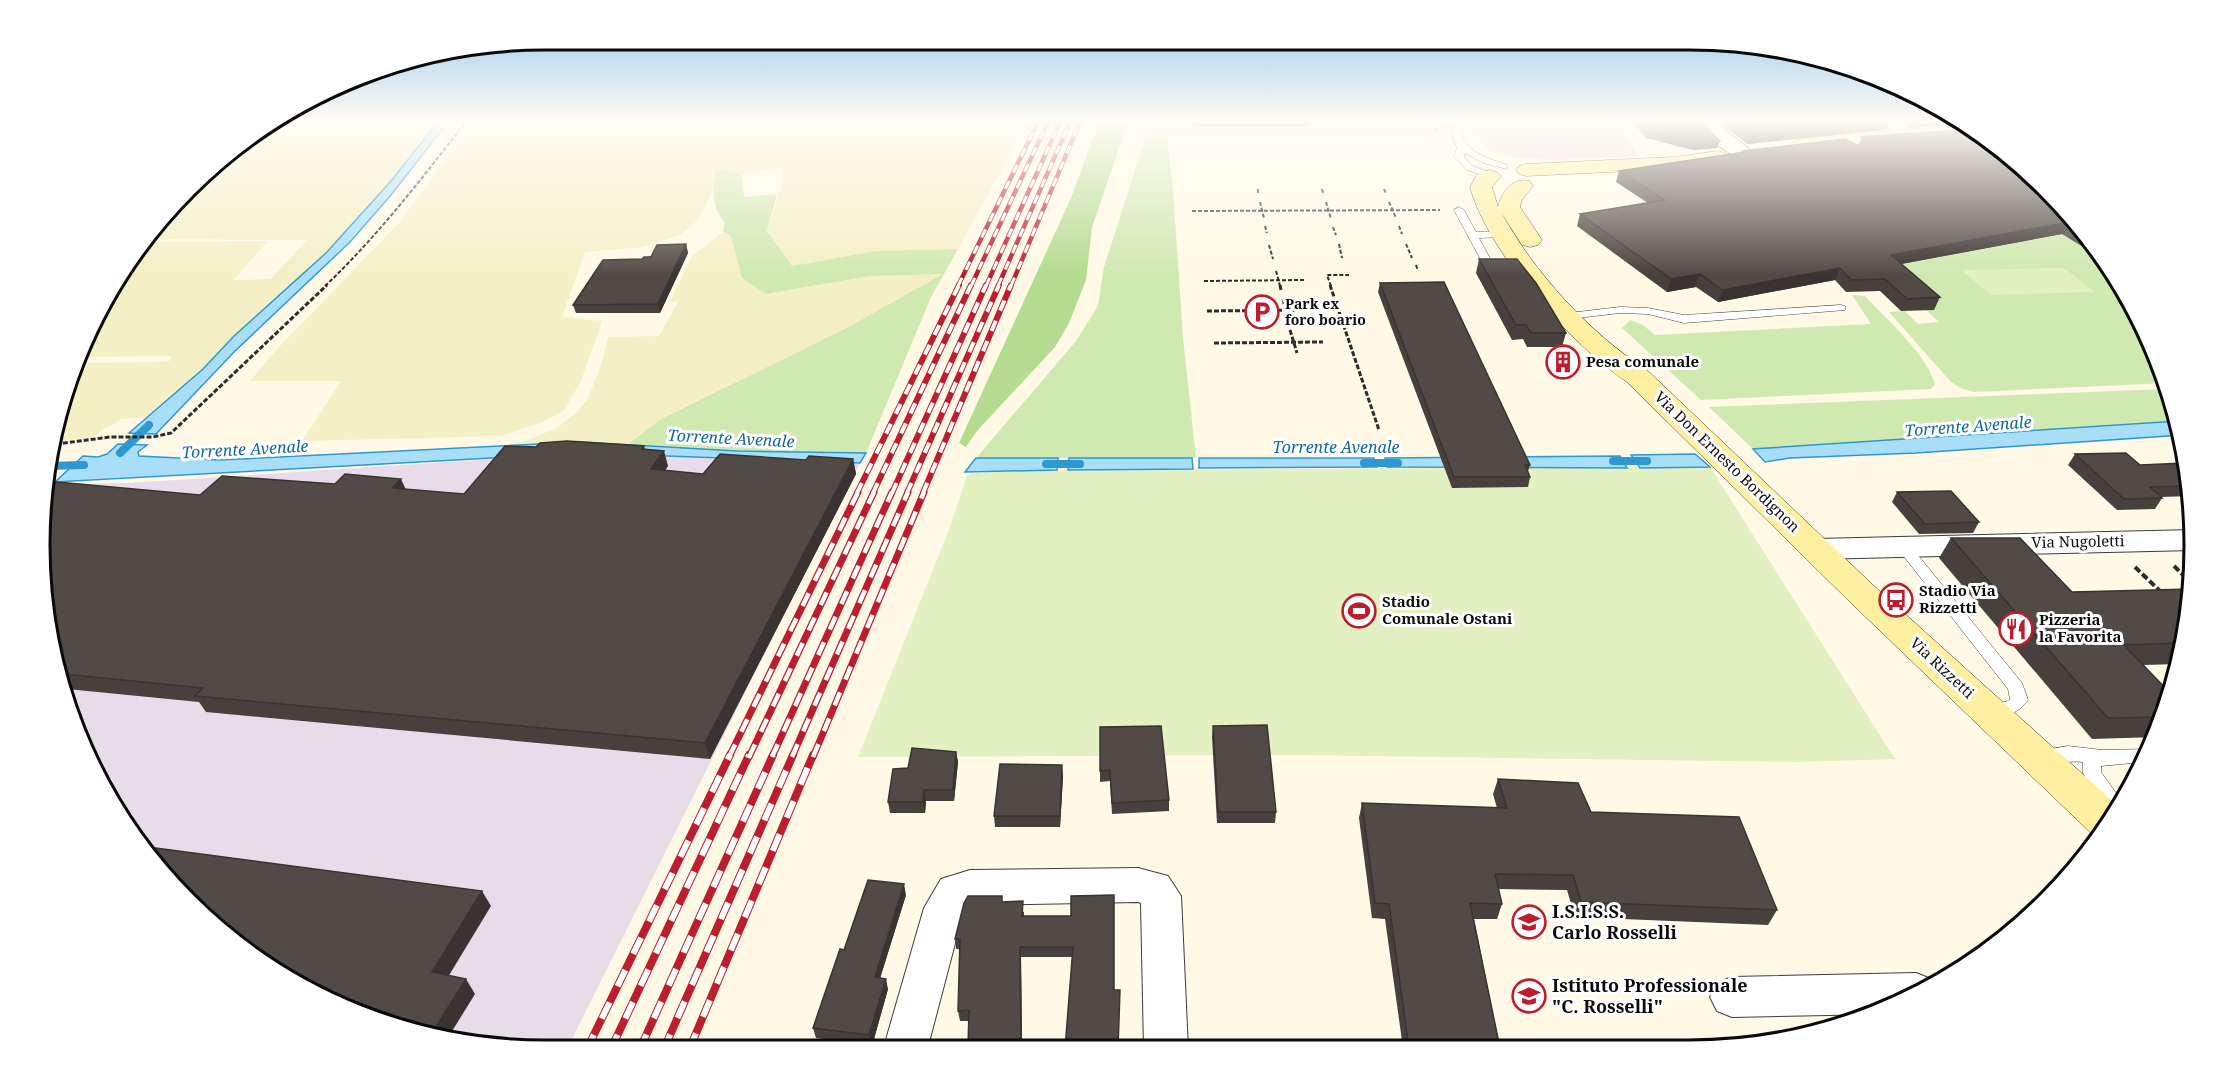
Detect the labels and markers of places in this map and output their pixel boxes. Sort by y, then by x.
parking icon: Park ex foro boario [1244,294,1280,330]
place label: Park ex foro boario [1285,294,1366,329]
building icon: Pesa comunale [1545,344,1581,380]
place label: Pesa comunale [1586,351,1699,371]
place label: Stadio Via Rizzetti [1919,580,1996,617]
bus stop icon: Stadio Via Rizzetti [1878,582,1914,618]
place label: Stadio Comunale Ostani [1382,591,1513,628]
sports icon: Stadio Comunale Ostani [1341,593,1377,629]
place label: Pizzeria la Favorita [2039,609,2121,646]
restaurant icon: Pizzeria la Favorita [1998,611,2034,647]
place label: I.S.I.S.S. Carlo Rosselli [1552,899,1677,944]
school or university icon: I.S.I.S.S. Carlo Rosselli [1511,904,1547,940]
place label: Istituto Professionale "C. Rosselli" [1552,973,1748,1018]
school or university icon: Istituto Professionale "C. Rosselli" [1511,978,1547,1014]

